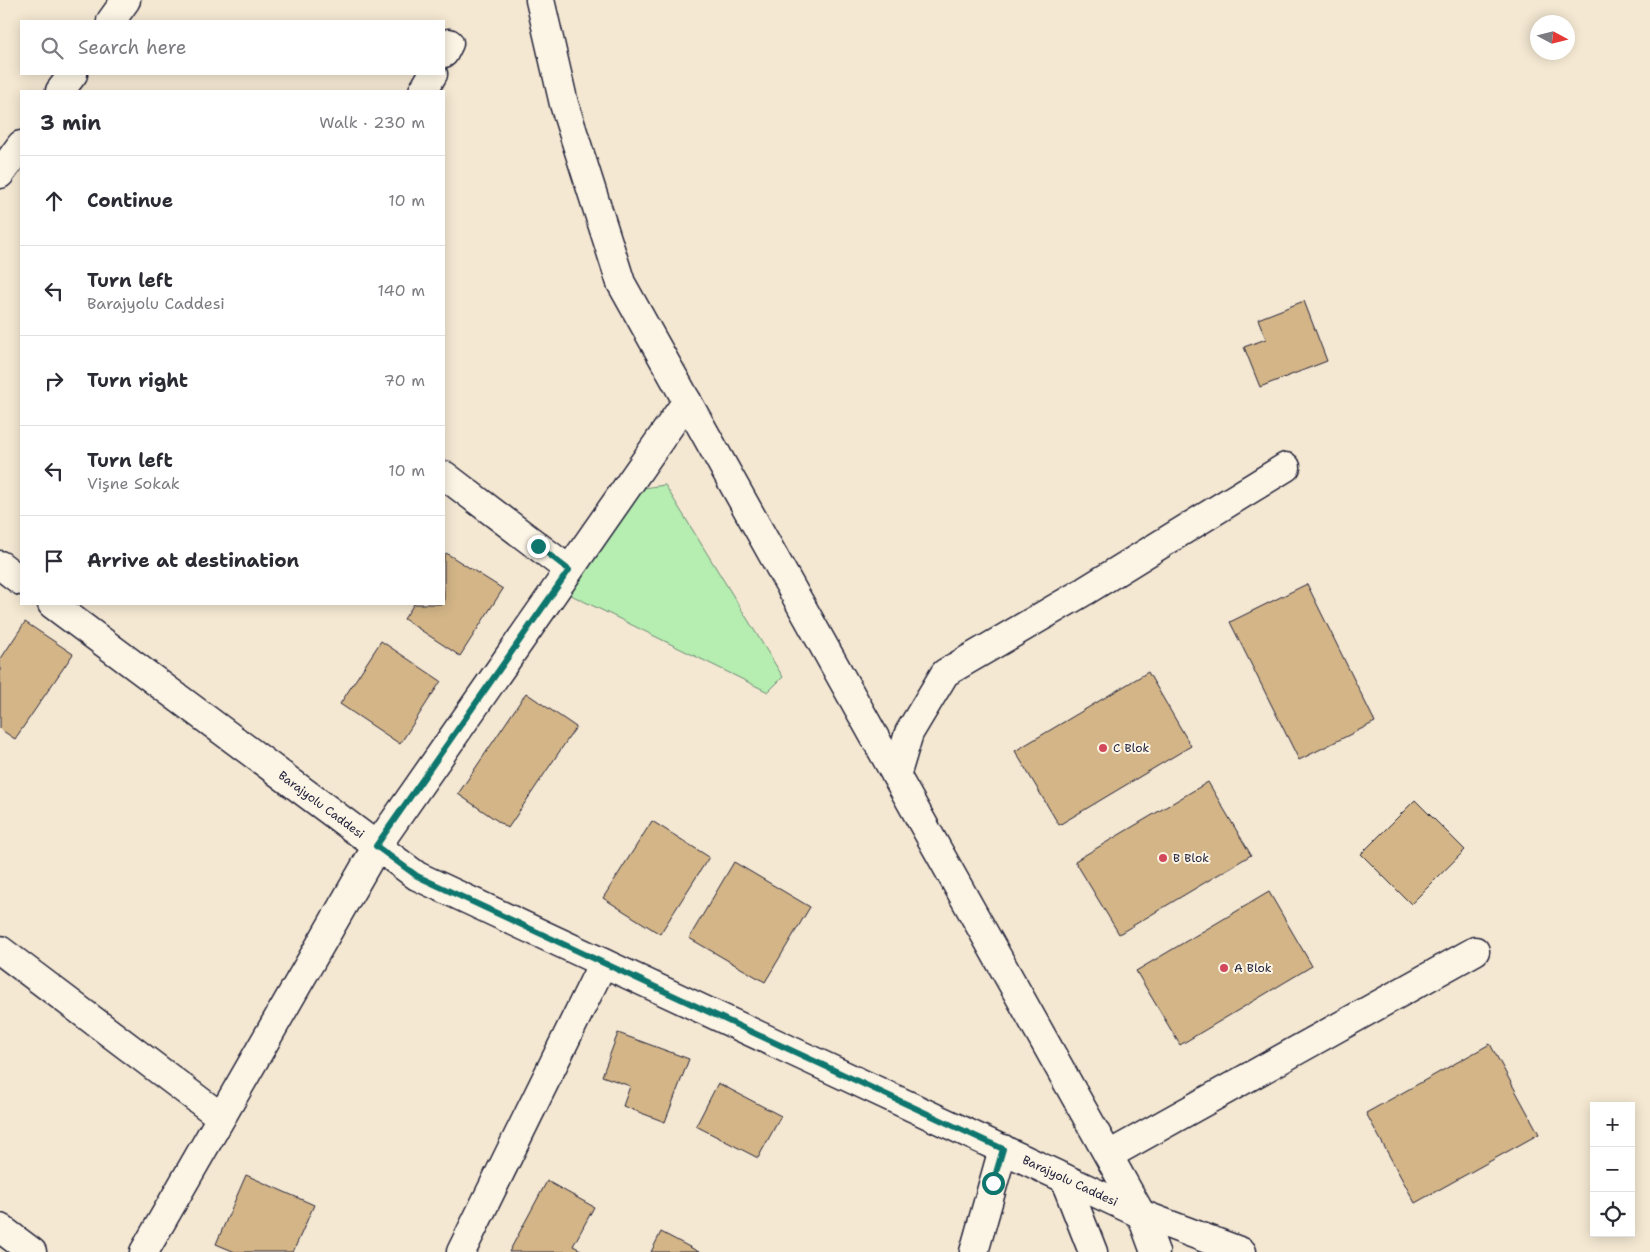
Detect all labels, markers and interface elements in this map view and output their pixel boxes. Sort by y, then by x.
north arrow [1530,15,1575,60]
search box [20,20,445,75]
icon: search [38,34,66,62]
text: Search here [78,35,187,60]
text: 3 min [40,109,101,137]
text: Walk · 230 m [319,112,425,133]
icon: ahead [40,187,68,215]
text: Continue [87,188,173,213]
text: 10 m [388,190,425,211]
text: Turn left [87,268,173,293]
icon: left [40,277,68,305]
text: 140 m [378,280,425,301]
text: Barajyolu Caddesi [87,293,225,314]
icon: right [40,367,68,395]
text: Turn right [87,368,188,393]
text: 70 m [384,370,425,391]
text: Turn left [87,448,173,473]
icon: left [40,457,68,485]
text: 10 m [388,460,425,481]
text: Vişne Sokak [87,473,180,494]
route end [527,535,550,558]
icon: arrive [40,547,68,575]
text: Arrive at destination [87,548,299,573]
place label: C Blok [1113,740,1149,756]
marker: C Blok [1097,742,1109,754]
street label: Barajyolu Caddesi [275,767,368,842]
place label: B Blok [1173,850,1209,866]
marker: B Blok [1157,852,1169,864]
place label: A Blok [1234,960,1272,976]
marker: A Blok [1218,962,1230,974]
map controls [1590,1102,1635,1237]
button: + [1590,1102,1635,1147]
button: − [1590,1147,1635,1192]
street label: Barajyolu Caddesi [1020,1152,1120,1210]
route start [982,1172,1005,1195]
button: locate [1590,1192,1635,1237]

